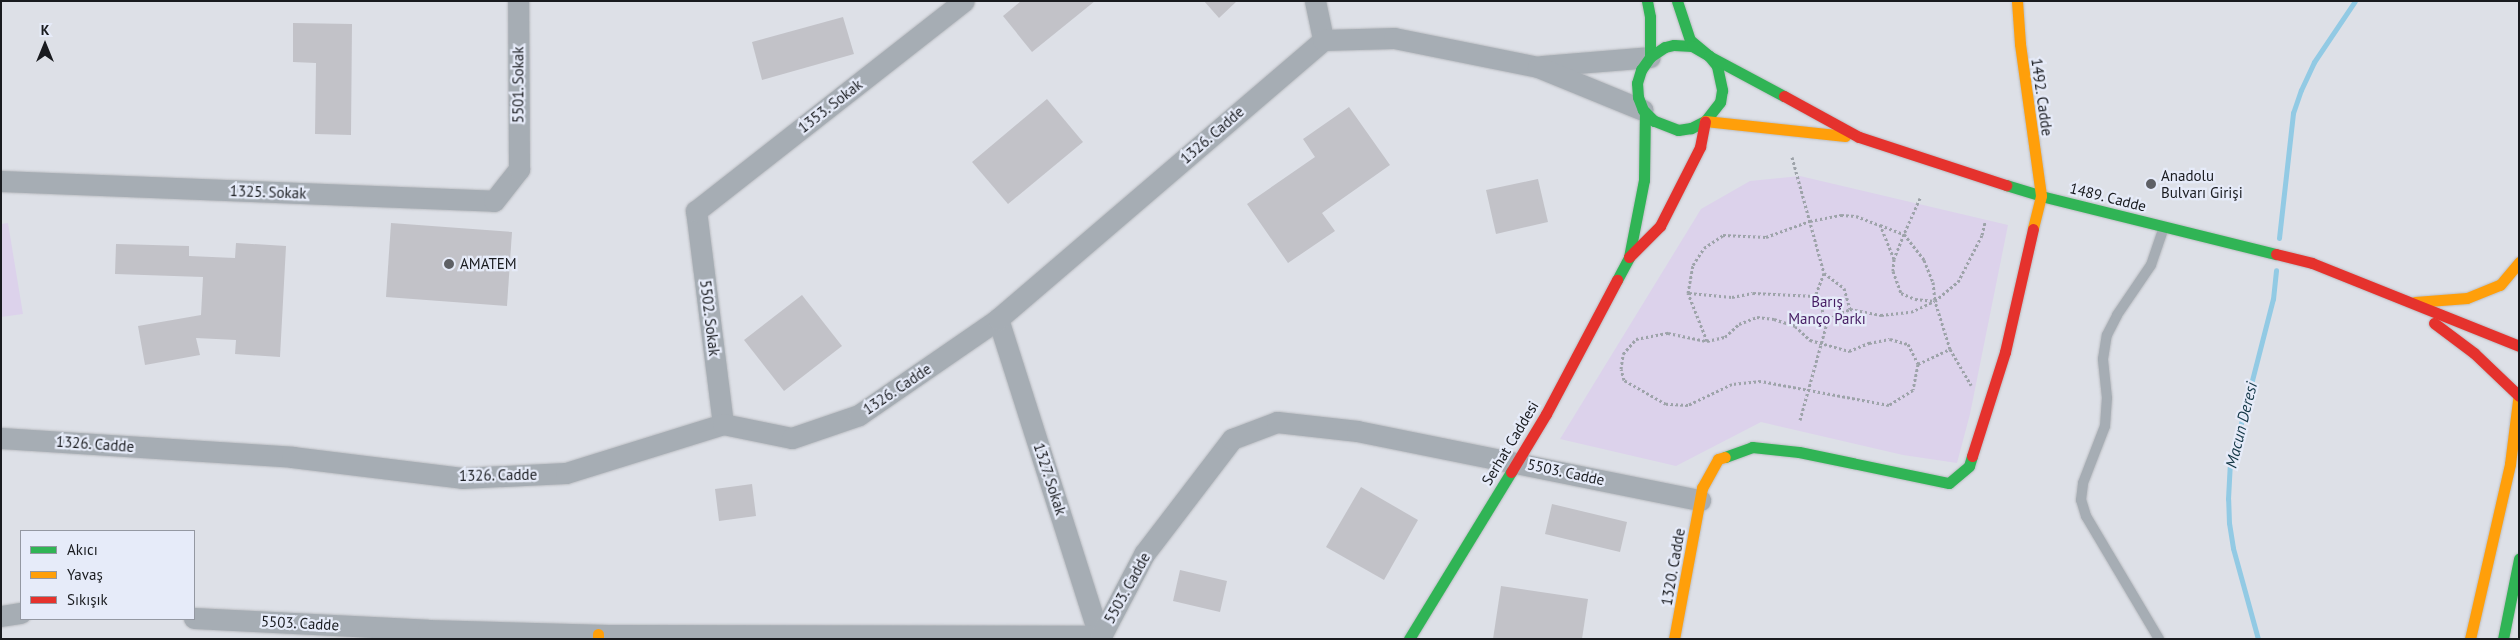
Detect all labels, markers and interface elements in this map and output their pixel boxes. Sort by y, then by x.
north arrow [20,20,70,70]
text: K [41,21,49,39]
street label: 5501. Sokak [509,46,527,124]
street label: 1492. Cadde [2028,56,2056,138]
street label: 1353. Sokak [794,75,866,137]
street label: 1326. Cadde [1176,102,1248,168]
place label: Anadolu Bulvarı Girişi [2161,166,2243,201]
marker: Anadolu Bulvarı Girişi [2145,178,2157,190]
street label: 1489. Cadde [2067,179,2149,215]
street label: 1325. Sokak [229,182,307,202]
place label: AMATEM [460,255,517,273]
marker: AMATEM [442,257,456,271]
street label: 5502. Sokak [696,278,724,358]
park label: Barış Manço Parkı [1788,292,1866,327]
street label: 1326. Cadde [859,359,935,419]
water label: Macun Deresi [2221,380,2261,470]
street label: Serhat Caddesi [1478,398,1542,488]
street label: 1326. Cadde [55,432,135,456]
street label: 1327. Sokak [1030,440,1070,518]
street label: 5503. Cadde [1525,455,1607,489]
street label: 1326. Cadde [458,465,538,485]
street label: 1320. Cadde [1657,526,1689,608]
legend [20,530,195,620]
text: Akıcı [67,540,98,559]
street label: 5503. Cadde [1100,549,1154,627]
text: Yavaş [67,565,103,584]
text: Sıkışık [67,590,108,609]
street label: 5503. Cadde [260,612,340,634]

